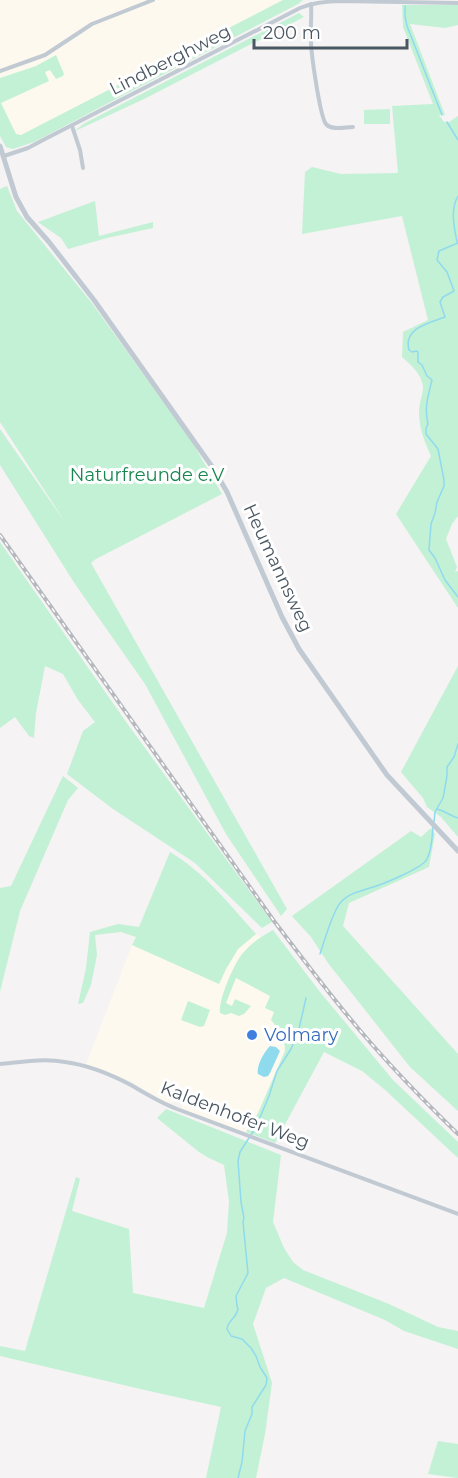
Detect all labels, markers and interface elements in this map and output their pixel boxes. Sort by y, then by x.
scale bar [254,12,407,50]
street label: Lindberghweg [106,20,234,100]
text: 200 m [263,22,321,44]
park label: Naturfreunde e.V [70,464,225,486]
street label: Heumannsweg [239,500,317,636]
place label: Volmary [264,1024,339,1046]
marker: Volmary [245,1028,259,1042]
street label: Kaldenhofer Weg [157,1076,313,1154]

